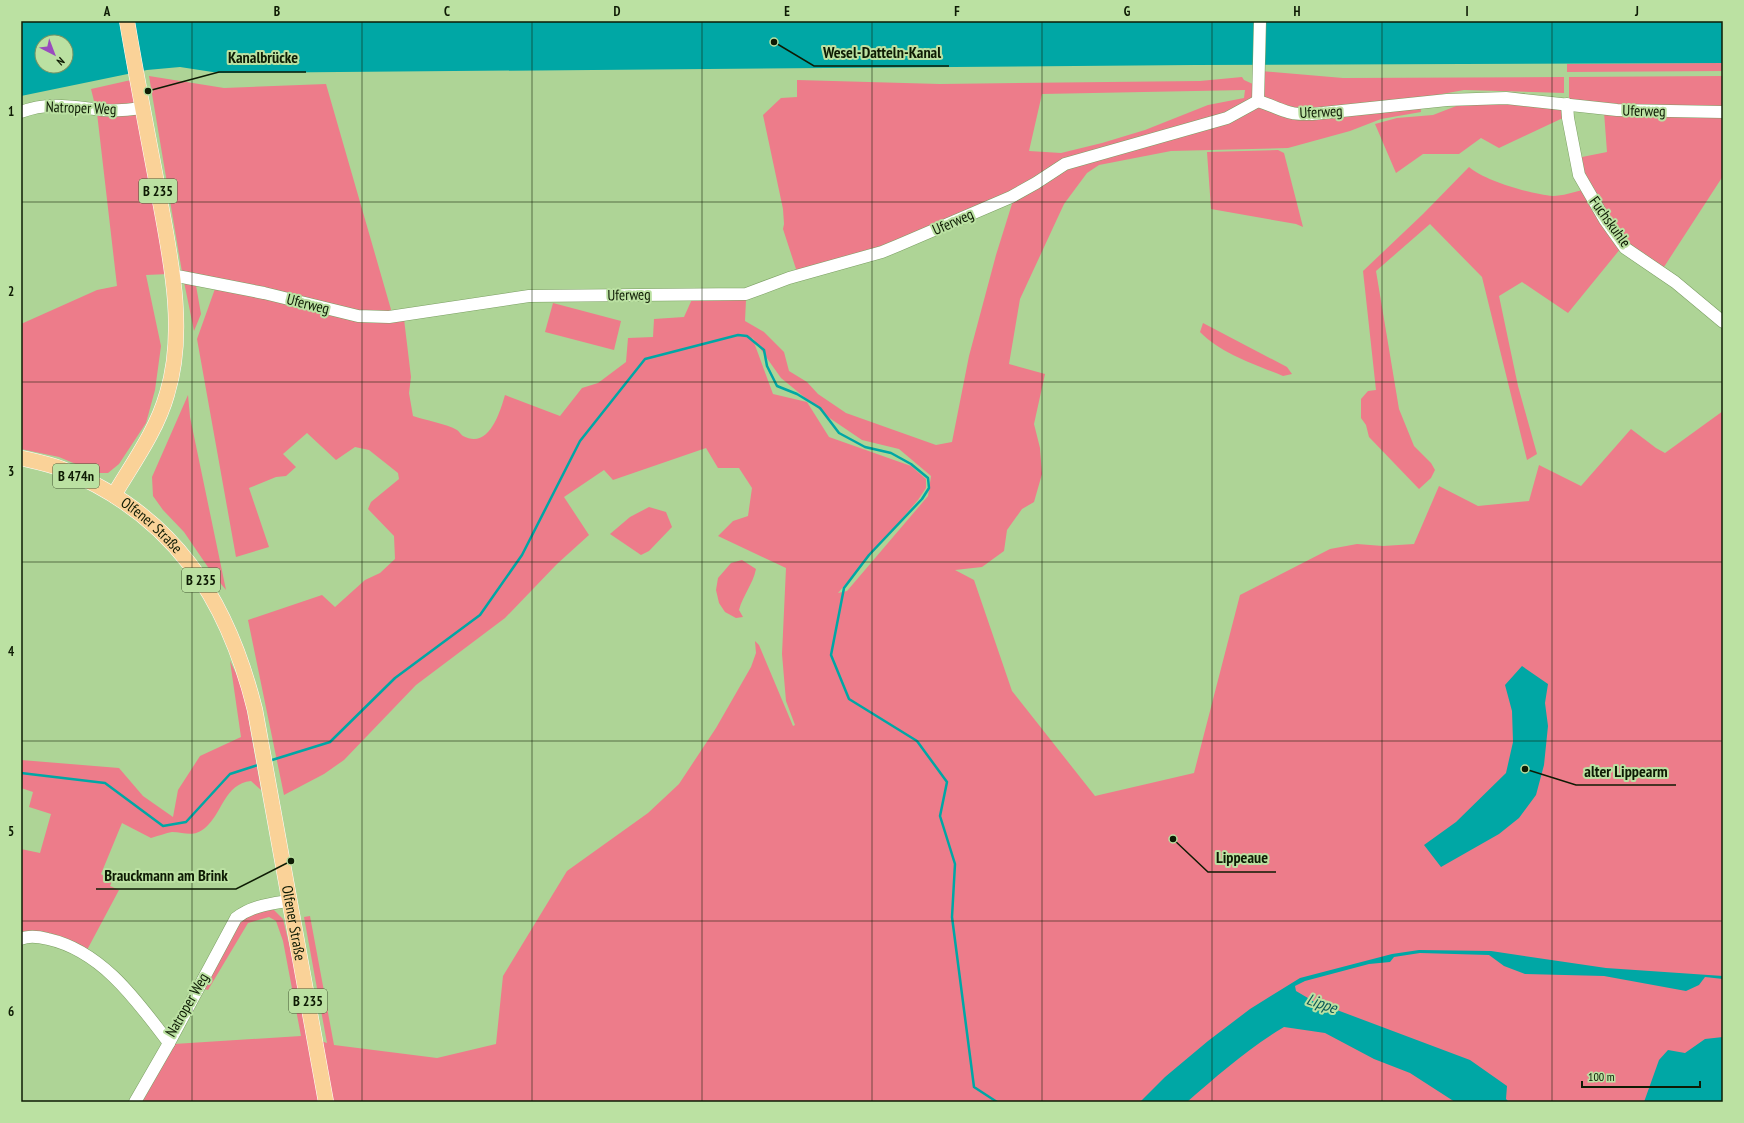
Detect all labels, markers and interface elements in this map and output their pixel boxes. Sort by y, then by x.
text: A [103,3,111,20]
text: B [274,3,280,20]
text: C [444,3,450,20]
text: D [614,3,621,20]
text: E [784,3,790,20]
text: F [954,3,960,20]
text: G [1124,3,1131,20]
text: H [1294,3,1301,20]
text: I [1465,3,1469,20]
text: J [1634,3,1639,20]
north arrow [34,34,74,74]
callout: Wesel-Datteln-Kanal [814,38,949,66]
text: Wesel-Datteln-Kanal [822,42,941,62]
callout: Kanalbrücke [219,44,306,72]
text: Kanalbrücke [228,47,298,67]
text: N [54,54,68,69]
street label: Natroper Weg [45,97,117,118]
street label: Uferweg [1299,101,1343,122]
street label: Uferweg [1622,101,1666,120]
text: 1 [8,103,14,120]
road number: B 235 [139,179,177,203]
street label: Fuchskuhle [1586,193,1635,251]
street label: Uferweg [929,204,976,239]
text: 2 [8,283,14,300]
street label: Uferweg [607,285,651,304]
street label: Uferweg [285,289,331,318]
text: 3 [8,463,14,480]
road number: B 474n [53,464,99,488]
street label: Olfener Straße [117,493,187,557]
road number: B 235 [182,568,220,592]
text: 4 [8,643,15,660]
callout: alter Lippearm [1576,757,1676,785]
text: alter Lippearm [1584,761,1668,781]
text: 5 [8,823,14,840]
callout: Lippeaue [1208,844,1276,872]
text: Lippeaue [1216,847,1268,867]
callout: Brauckmann am Brink [96,861,236,889]
text: Brauckmann am Brink [104,865,228,885]
street label: Olfener Straße [278,884,310,962]
street label: Natroper Weg [161,969,212,1040]
road number: B 235 [289,989,327,1013]
water label: Lippe [1304,989,1341,1018]
text: 6 [8,1003,14,1020]
scale bar [1582,1063,1700,1089]
text: 100 m [1588,1069,1615,1084]

